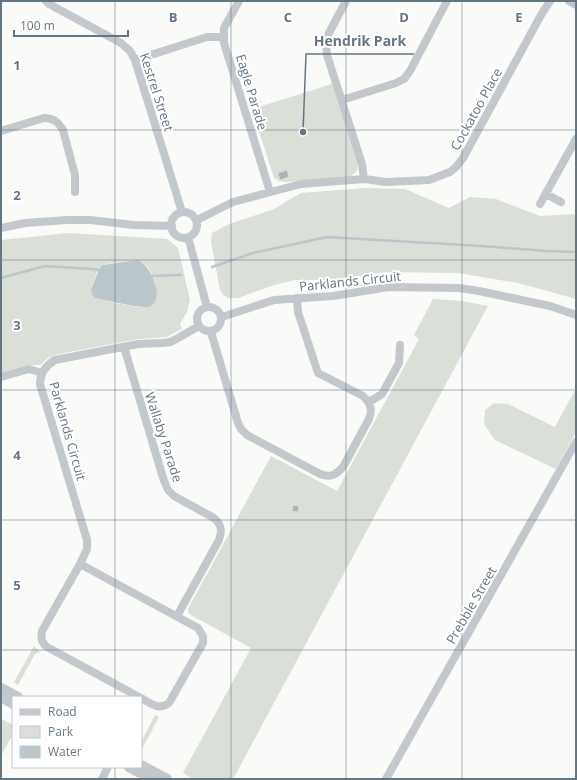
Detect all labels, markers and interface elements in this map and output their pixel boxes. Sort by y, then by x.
text: B [169,8,178,26]
text: C [284,8,292,26]
text: D [399,8,409,26]
text: E [515,8,523,26]
scale bar [14,12,128,38]
text: 100 m [20,17,55,34]
callout: Hendrik Park [306,28,414,54]
text: Hendrik Park [314,31,406,50]
street label: Kestrel Street [136,50,178,134]
street label: Eagle Parade [232,52,272,132]
text: 1 [13,56,21,74]
street label: Cockatoo Place [446,64,506,154]
text: 2 [13,186,21,204]
street label: Parklands Circuit [298,267,402,295]
text: 3 [13,316,21,334]
street label: Parklands Circuit [45,379,91,483]
street label: Wallaby Parade [141,390,187,484]
text: 4 [13,446,21,464]
street label: Prebble Street [442,563,501,647]
text: 5 [13,576,21,594]
legend [12,696,142,768]
text: Road [48,703,77,720]
text: Park [48,723,74,740]
text: Water [48,743,82,760]

